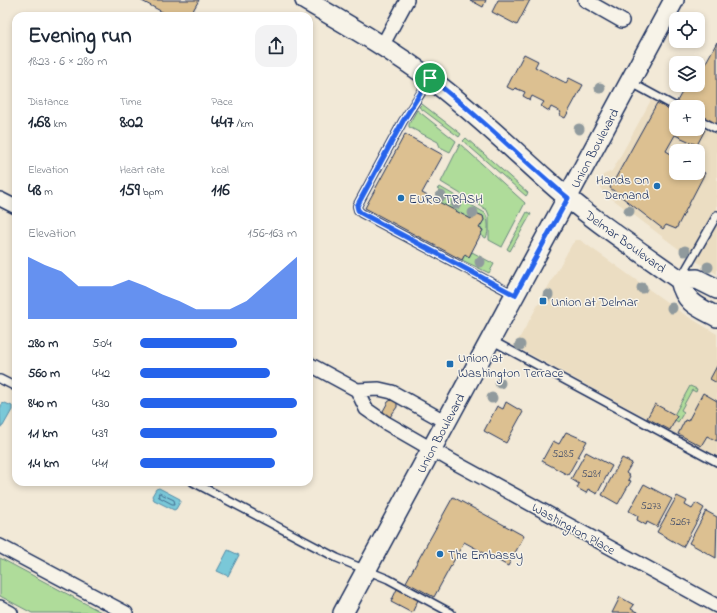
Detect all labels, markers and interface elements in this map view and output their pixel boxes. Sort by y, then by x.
map controls [669,12,705,180]
button: locate [669,12,705,48]
text: Evening run [28,21,132,53]
button: share [255,25,297,67]
text: 18:23 · 6 × 280 m [28,52,107,71]
button: layers [669,56,705,92]
pin [413,61,447,95]
icon: arrive [419,67,441,89]
text: Distance [28,94,69,110]
text: Time [120,94,141,110]
text: Pace [211,94,233,110]
button: + [669,100,705,136]
street label: Union Boulevard [566,105,625,192]
text: 1.68 [28,110,51,135]
text: 8:02 [120,110,143,135]
text: 4:47 [211,110,234,135]
text: km [51,116,67,132]
text: /km [234,116,253,132]
button: − [669,144,705,180]
text: Elevation [28,162,68,178]
text: Heart rate [120,162,165,178]
text: kcal [211,162,229,178]
place label: Hands On Demand [596,171,650,205]
text: 48 [28,178,41,203]
text: 159 [120,178,140,203]
text: 116 [211,178,230,203]
marker: Hands On Demand [652,181,662,191]
text: m [41,184,53,200]
text: bpm [140,184,163,200]
place label: EURO TRASH [409,190,483,209]
marker: EURO TRASH [396,193,406,203]
street label: Delmar Boulevard [580,206,670,279]
text: Elevation [28,224,76,243]
text: 156–163 m [247,224,297,243]
place label: Union at Delmar [551,293,639,312]
marker: Union at Delmar [538,296,548,306]
text: 280 m [28,334,58,353]
text: 5:04 [92,334,112,353]
place label: Union at Washington Terrace [458,349,563,384]
marker: Union at Washington Terrace [445,359,455,369]
text: 560 m [28,364,60,383]
text: 4:42 [92,364,110,383]
street label: Union Boulevard [412,390,471,477]
text: 840 m [28,394,57,413]
text: 4:30 [92,394,109,413]
text: 1.1 km [28,424,58,443]
text: 4:39 [92,424,108,443]
house number: 5285 [552,446,574,462]
text: 1.4 km [28,454,59,473]
text: 4:41 [92,454,108,473]
house number: 5281 [581,466,601,482]
house number: 5273 [641,498,662,514]
street label: Washington Place [528,499,619,561]
house number: 5267 [669,514,691,530]
place label: The Embassy [448,546,523,566]
marker: The Embassy [435,549,445,559]

